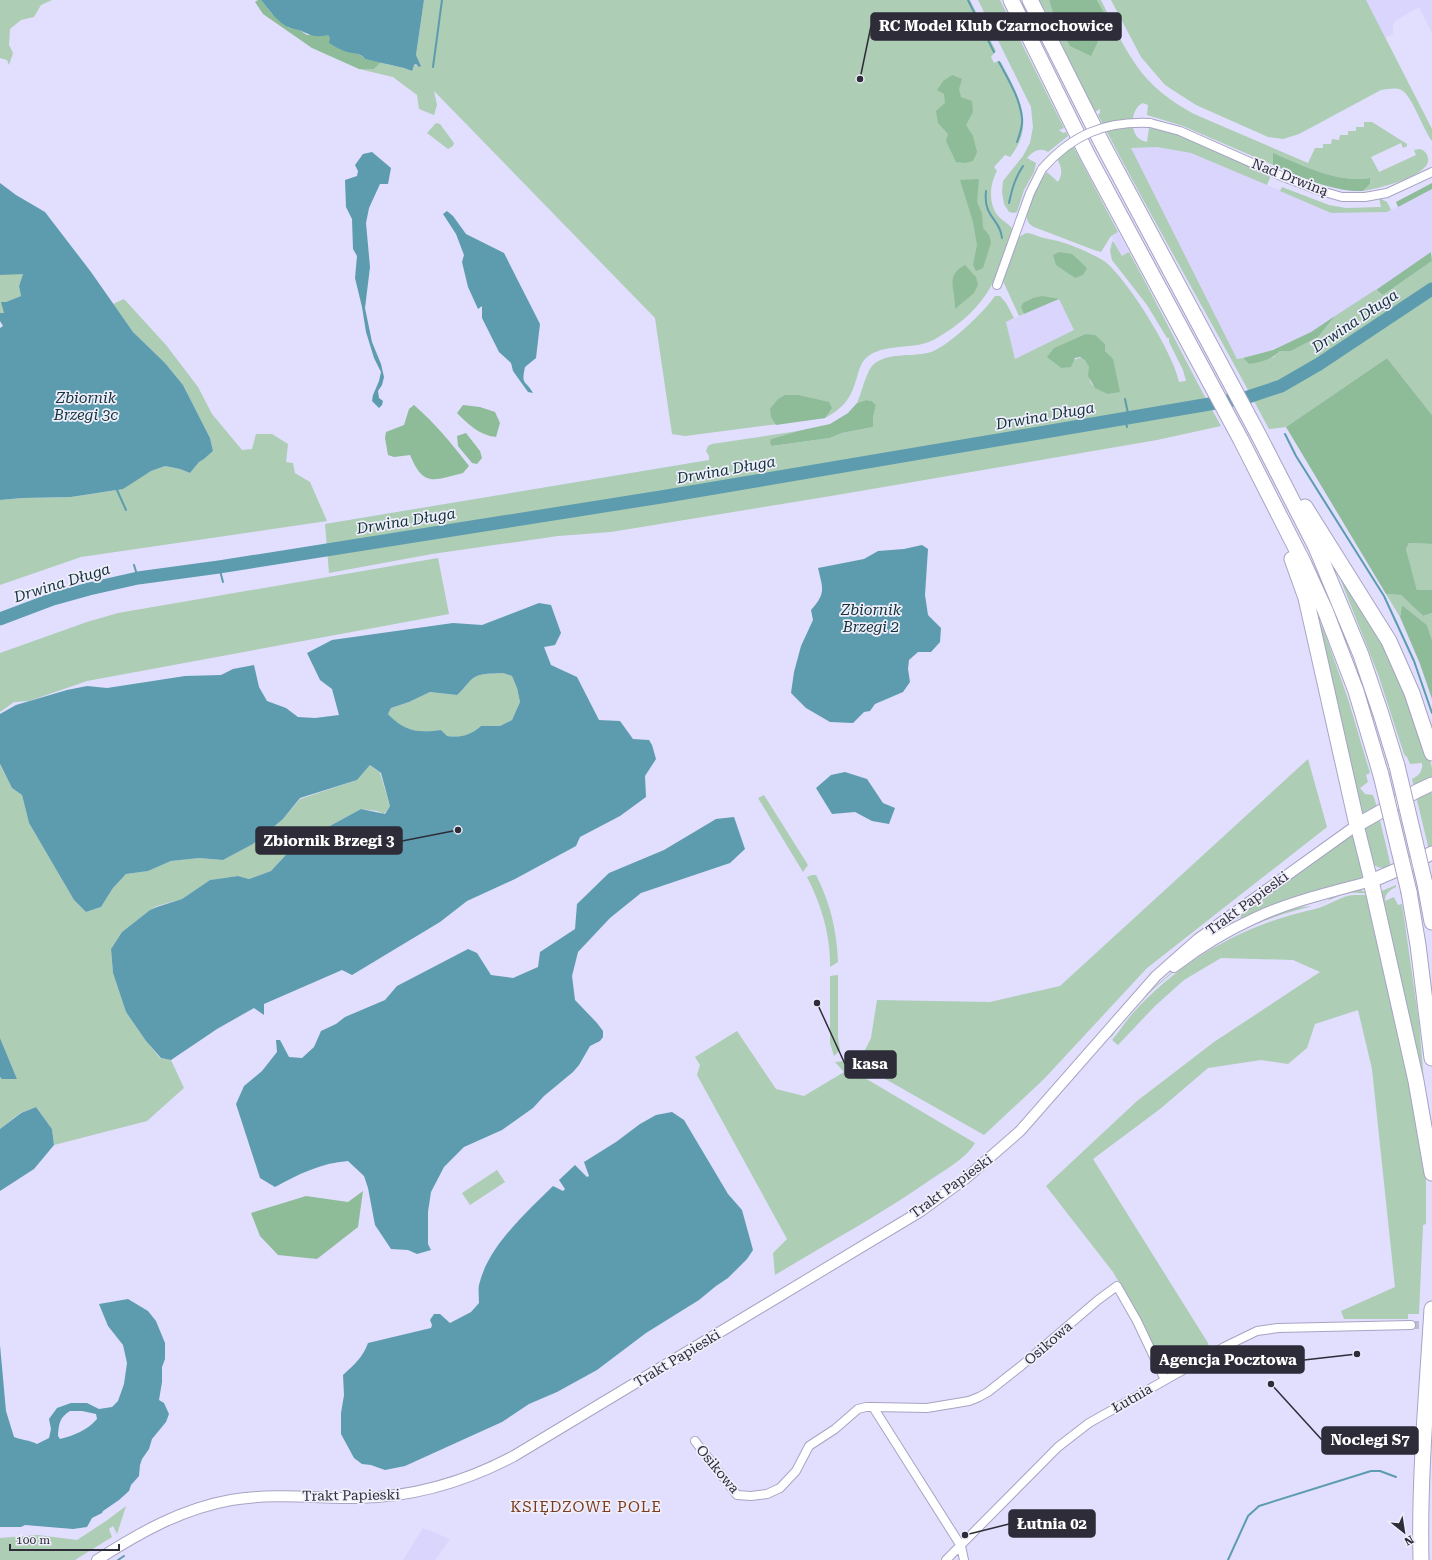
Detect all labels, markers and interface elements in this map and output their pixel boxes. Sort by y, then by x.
callout: RC Model Klub Czarnochowice [871,13,1121,40]
text: RC Model Klub Czarnochowice [879,17,1113,35]
street label: Nad Drwiną [1250,155,1331,199]
water label: Drwina Długa [1308,286,1401,357]
water label: Zbiornik Brzegi 3c [53,389,118,424]
water label: Drwina Długa [993,398,1096,434]
water label: Drwina Długa [674,452,777,488]
water label: Drwina Długa [354,504,457,538]
water label: Drwina Długa [11,560,112,607]
water label: Zbiornik Brzegi 2 [840,601,902,636]
callout: Zbiornik Brzegi 3 [256,827,402,854]
text: Zbiornik Brzegi 3 [264,832,395,850]
street label: Trakt Papieski [1203,868,1292,938]
callout: kasa [845,1051,896,1078]
text: kasa [852,1055,888,1073]
street label: Trakt Papieski [907,1151,996,1221]
street label: Osikowa [1021,1318,1075,1368]
street label: Trakt Papieski [631,1326,723,1390]
callout: Agencja Pocztowa [1151,1346,1304,1373]
text: Agencja Pocztowa [1159,1351,1297,1369]
street label: Łutnia [1109,1380,1155,1416]
callout: Noclegi S7 [1322,1427,1418,1454]
text: Noclegi S7 [1330,1431,1410,1449]
street label: Osikowa [693,1442,743,1497]
street label: Trakt Papieski [302,1486,400,1504]
district label: KSIĘDZOWE POLE [510,1498,662,1516]
callout: Łutnia 02 [1009,1510,1095,1537]
north arrow [1384,1512,1424,1552]
text: Łutnia 02 [1017,1515,1087,1533]
scale bar [10,1526,119,1552]
text: N [1401,1532,1416,1548]
text: 100 m [16,1533,50,1547]

